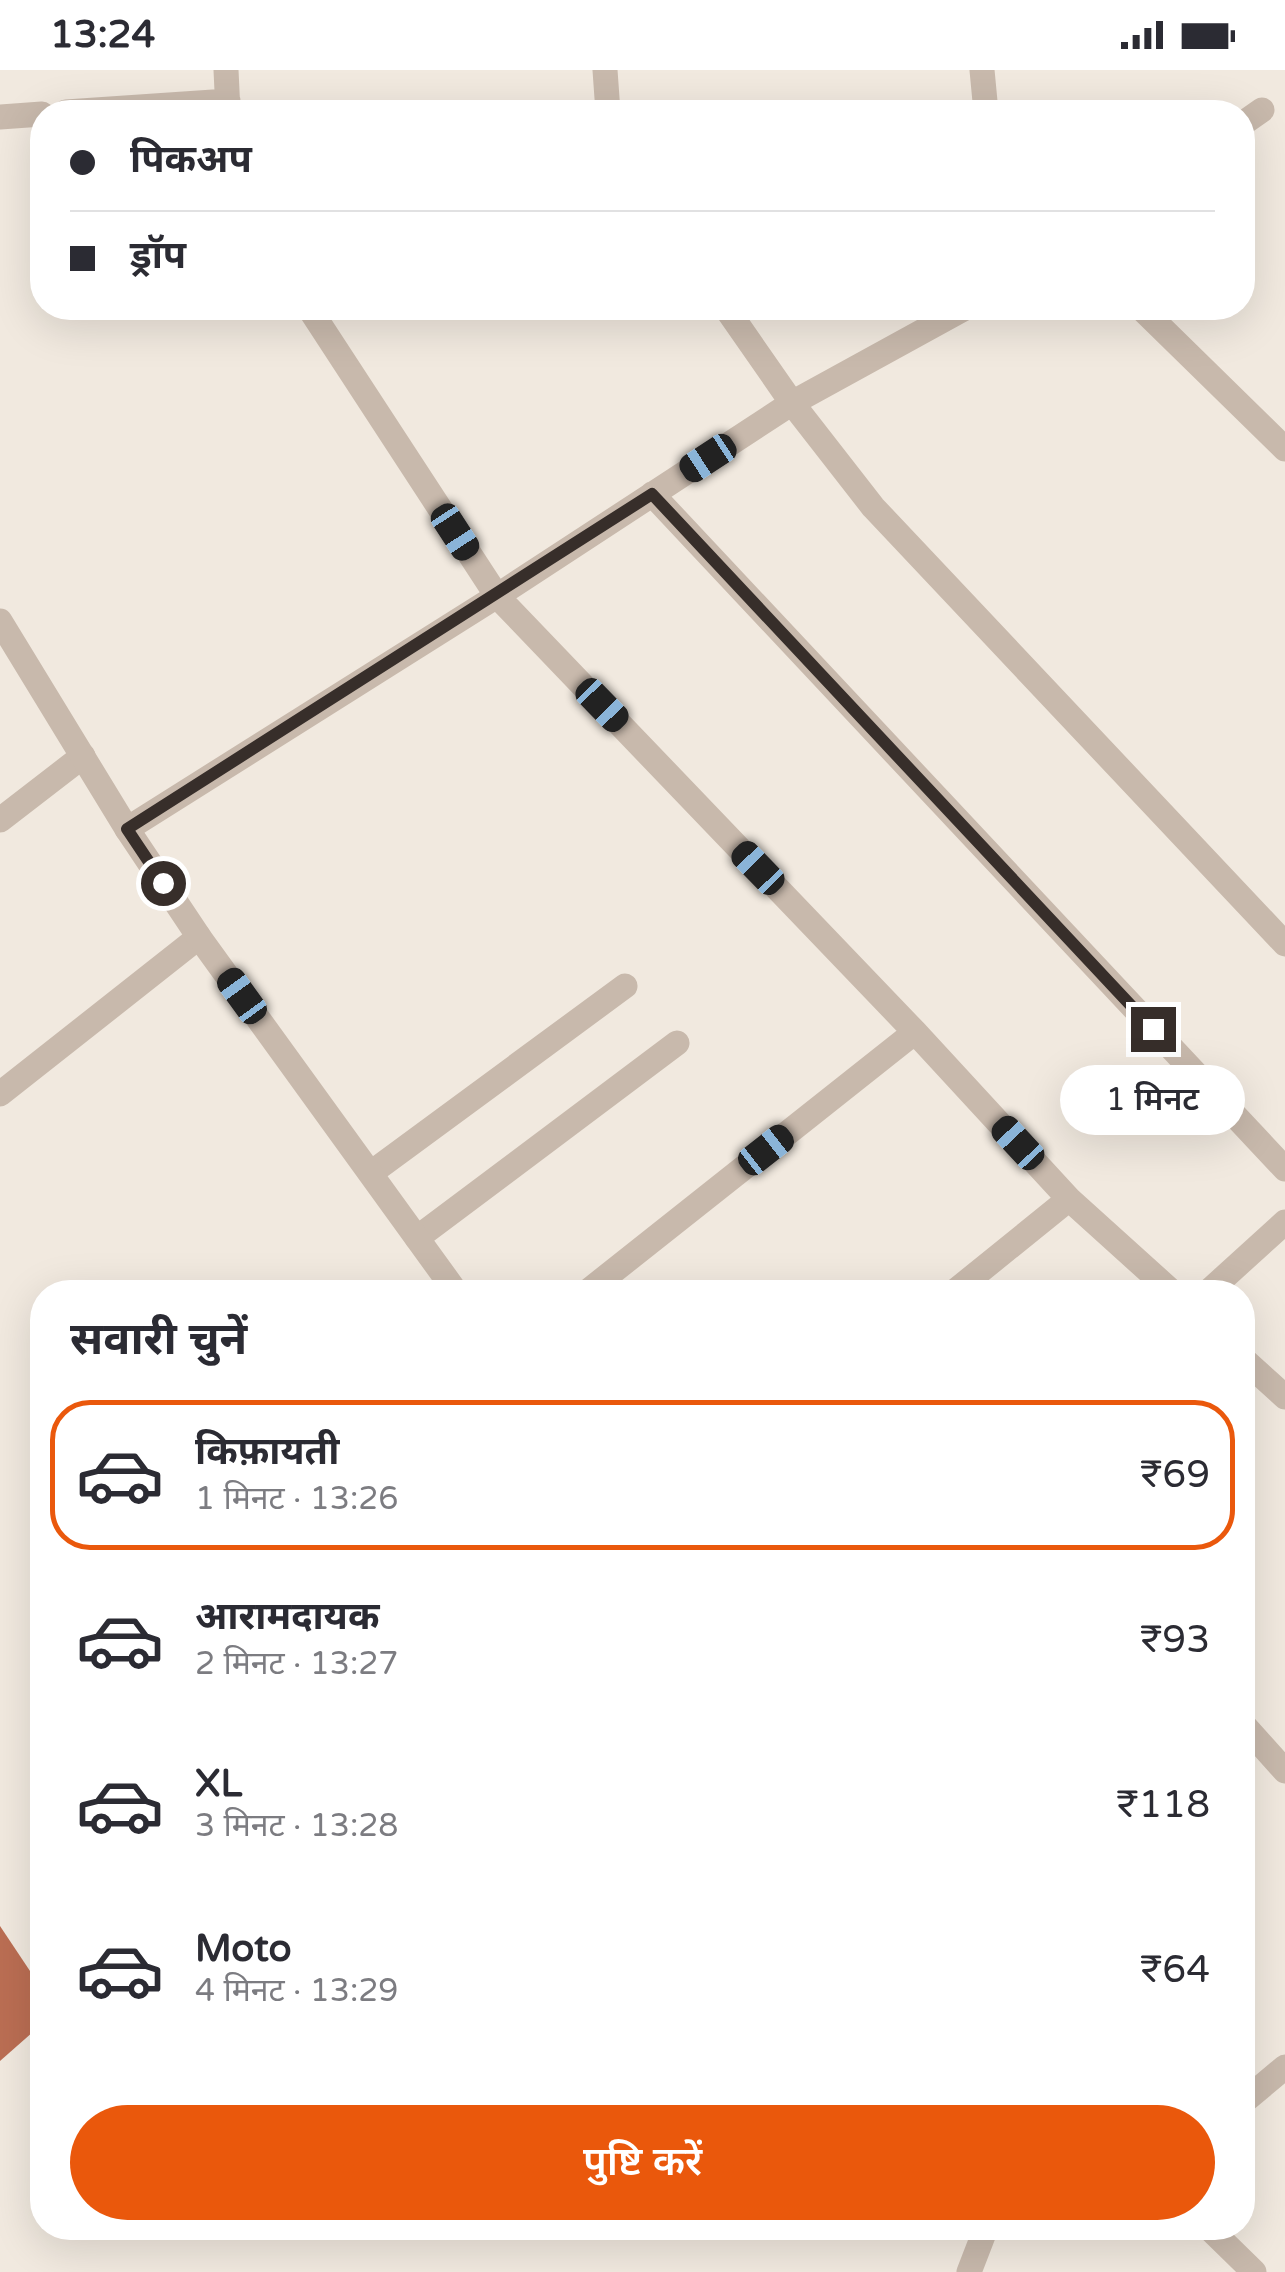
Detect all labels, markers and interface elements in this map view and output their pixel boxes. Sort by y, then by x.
text: 13:24 [50,12,155,58]
text: पिकअप [130,137,252,183]
text: ड्रॉप [130,233,186,279]
car [675,429,741,487]
car [426,499,484,565]
car [570,673,634,737]
car [726,836,790,900]
route start [141,861,186,906]
car [212,963,272,1029]
route end [1131,1007,1176,1052]
callout: 1 मिनट [1060,1064,1246,1134]
text: 1 मिनट [1106,1081,1199,1119]
car [987,1111,1049,1175]
car [733,1120,799,1180]
text: सवारी चुनें [70,1313,247,1367]
text: किफ़ायती [195,1429,339,1475]
icon: car [75,1430,165,1520]
text: ₹69 [1140,1452,1210,1498]
text: 1 मिनट · 13:26 [195,1480,398,1518]
text: आरामदायक [195,1594,379,1640]
icon: car [75,1595,165,1685]
text: ₹93 [1140,1617,1210,1663]
text: 2 मिनट · 13:27 [195,1645,398,1683]
icon: car [75,1760,165,1850]
text: XL [195,1761,242,1807]
text: ₹118 [1116,1782,1210,1828]
text: 3 मिनट · 13:28 [195,1807,398,1845]
icon: car [75,1925,165,2015]
text: Moto [195,1926,291,1972]
text: ₹64 [1140,1947,1210,1993]
text: 4 मिनट · 13:29 [195,1972,398,2010]
button: पुष्टि करें [70,2105,1215,2220]

